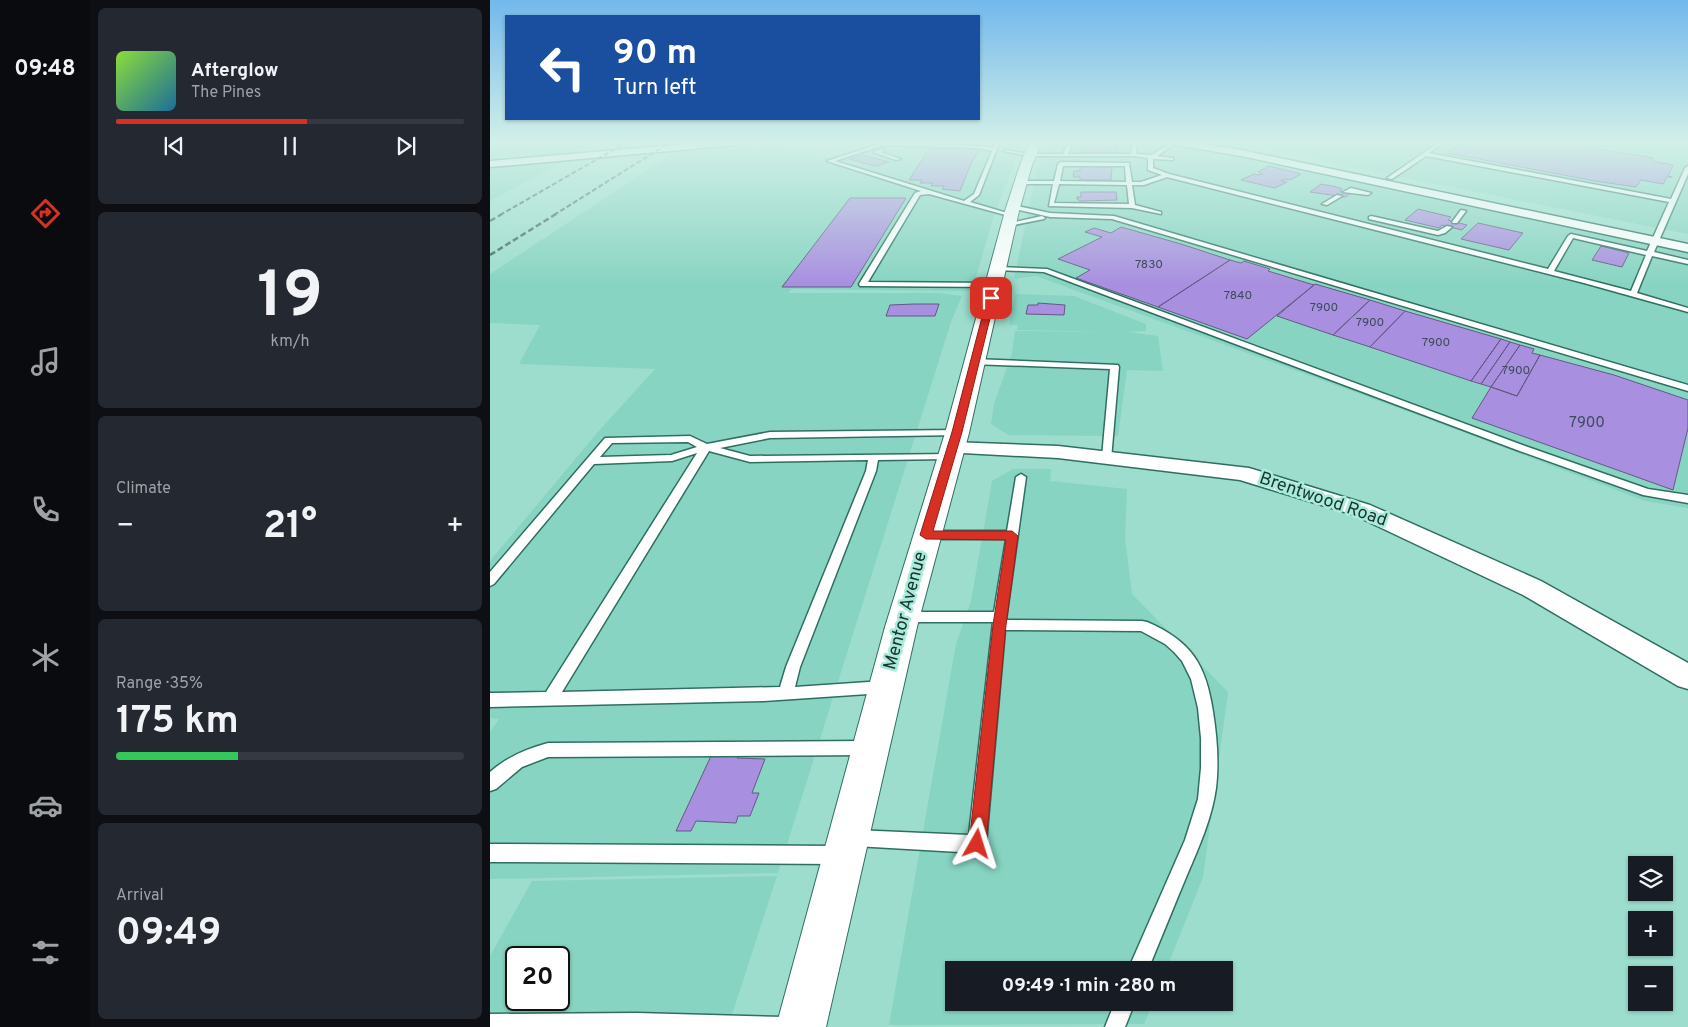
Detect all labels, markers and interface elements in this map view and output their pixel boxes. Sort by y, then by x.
text: 90 m [613,32,697,76]
icon: left [530,35,595,100]
text: 09:48 [14,56,76,83]
text: Afterglow [191,59,279,83]
text: Turn left [613,75,696,102]
text: The Pines [191,83,261,103]
icon: previous [160,132,188,160]
icon: pause [276,132,304,160]
icon: next [392,132,420,160]
icon: directions [28,196,63,231]
house number: 7830 [1135,257,1163,273]
text: 19 [257,258,323,340]
pin [970,277,1012,319]
icon: arrive [977,284,1005,312]
house number: 7840 [1224,288,1252,304]
house number: 7900 [1310,300,1338,316]
house number: 7900 [1356,315,1384,331]
text: km/h [271,332,309,352]
house number: 7900 [1422,335,1450,351]
icon: music [28,344,63,379]
house number: 7900 [1502,363,1530,379]
house number: 7900 [1569,414,1605,433]
street label: Brentwood Road [1256,467,1390,533]
text: Climate [116,479,171,499]
icon: phone [28,492,63,527]
text: 21° [263,503,317,552]
text: − [116,509,134,545]
text: + [446,509,464,545]
street label: Mentor Avenue [879,549,933,673]
icon: climate [28,640,63,675]
text: Range · 35% [116,674,203,694]
text: 175 km [116,698,239,747]
icon: car [28,788,63,823]
position arrow [950,817,1002,869]
map controls [1628,856,1673,1011]
button: layers [1628,856,1673,901]
text: Arrival [116,886,164,906]
text: 09:49 [116,910,221,959]
button: + [1628,911,1673,956]
icon: filters [28,935,63,970]
speed limit sign: 20 [505,946,570,1011]
button: − [1628,966,1673,1011]
text: 09:49 · 1 min · 280 m [1002,974,1176,998]

